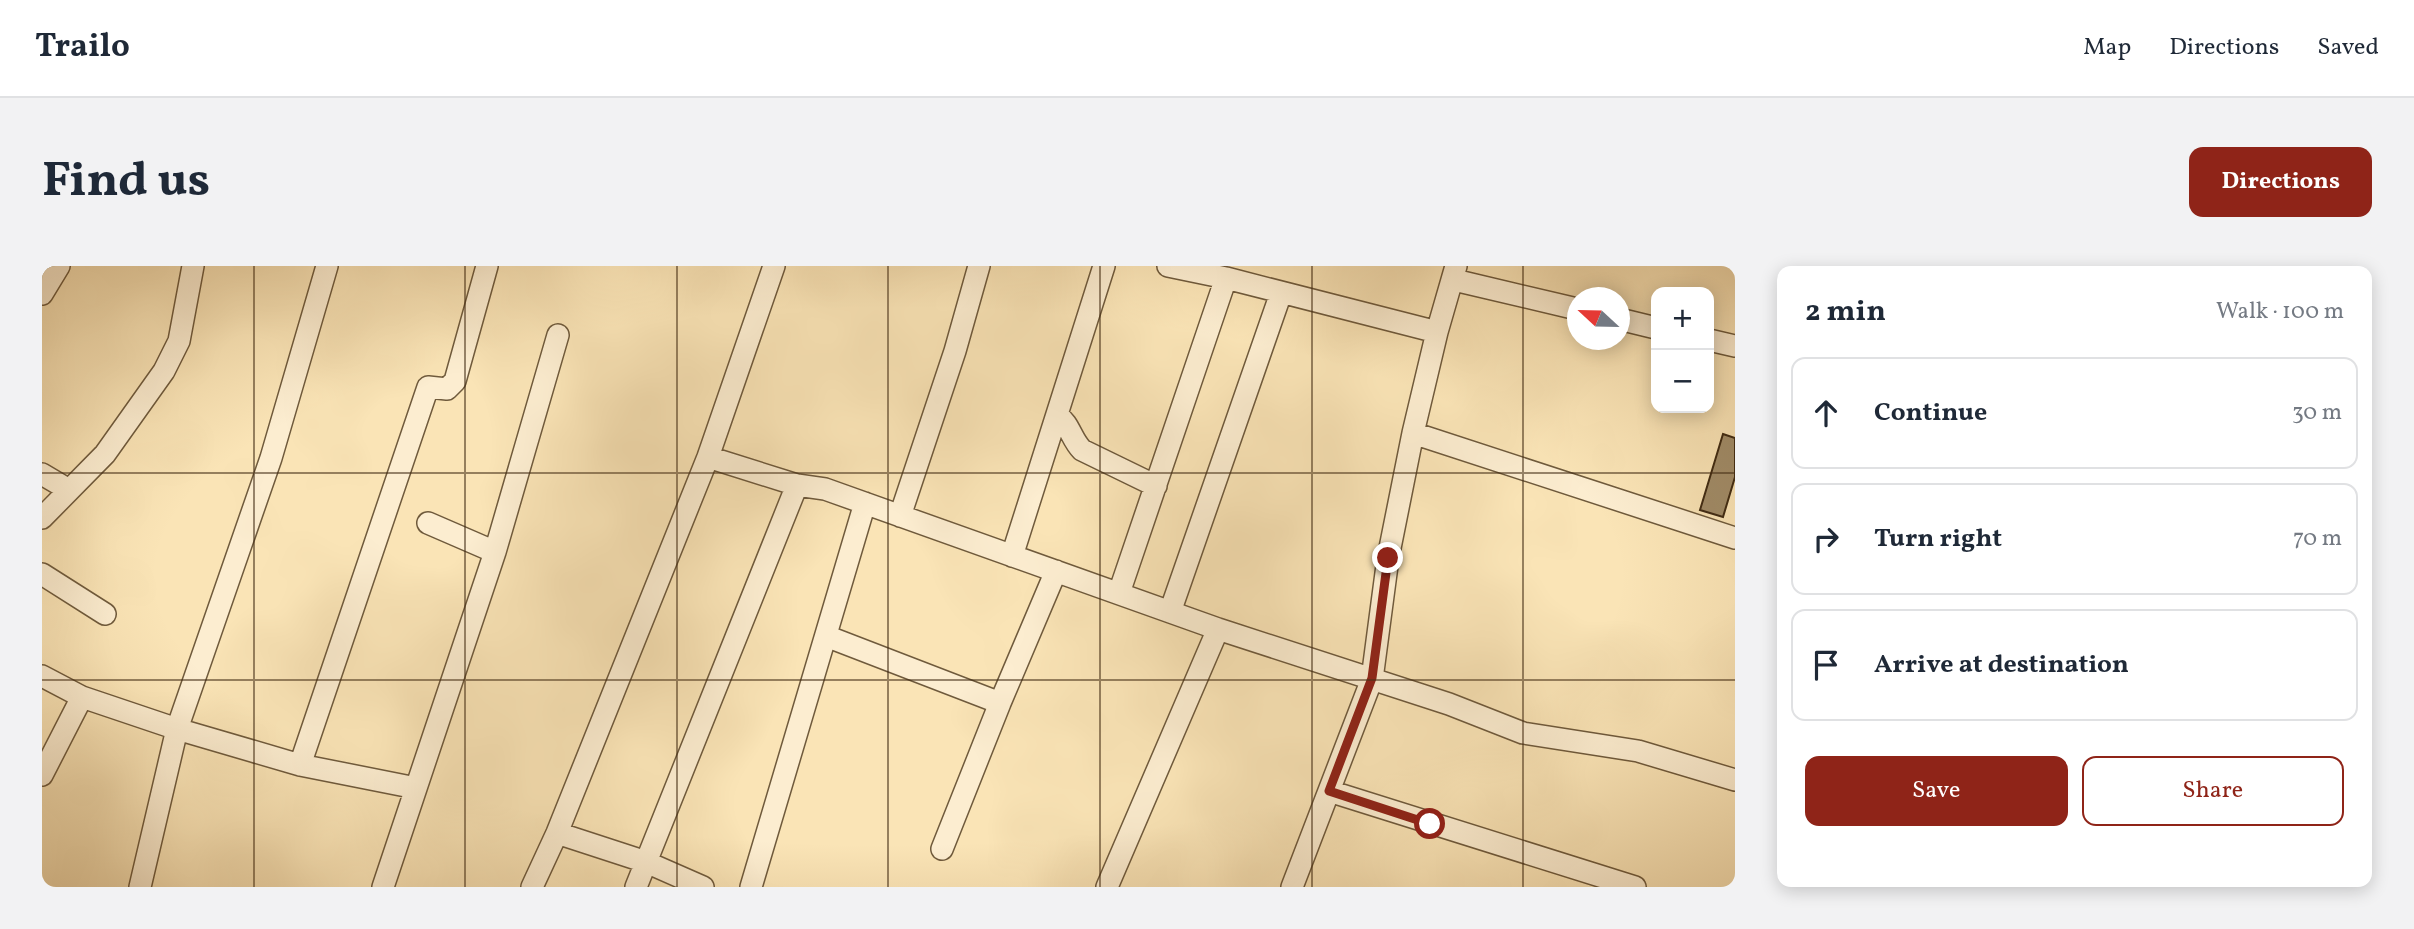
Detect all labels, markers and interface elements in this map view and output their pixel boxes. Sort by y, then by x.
text: Trailo [35,25,130,71]
text: Map [2083,31,2131,65]
text: Directions [2169,31,2279,65]
text: Saved [2317,31,2379,65]
button: Directions [2189,147,2372,217]
text: Find us [42,148,210,217]
north arrow [1567,287,1630,350]
map controls [1651,287,1714,413]
button: + [1651,287,1714,350]
text: 2 min [1805,291,1886,333]
text: Walk · 100 m [2216,296,2344,328]
button: − [1651,350,1714,413]
icon: ahead [1807,394,1845,432]
text: Continue [1874,395,1987,431]
text: 30 m [2292,397,2342,429]
icon: right [1807,520,1845,558]
text: Turn right [1874,521,2002,557]
text: 70 m [2293,523,2342,555]
route end [1372,542,1403,573]
icon: arrive [1807,646,1845,684]
text: Arrive at destination [1874,647,2129,683]
button: Save [1805,756,2068,826]
button: Share [2082,756,2344,826]
route start [1414,808,1445,839]

